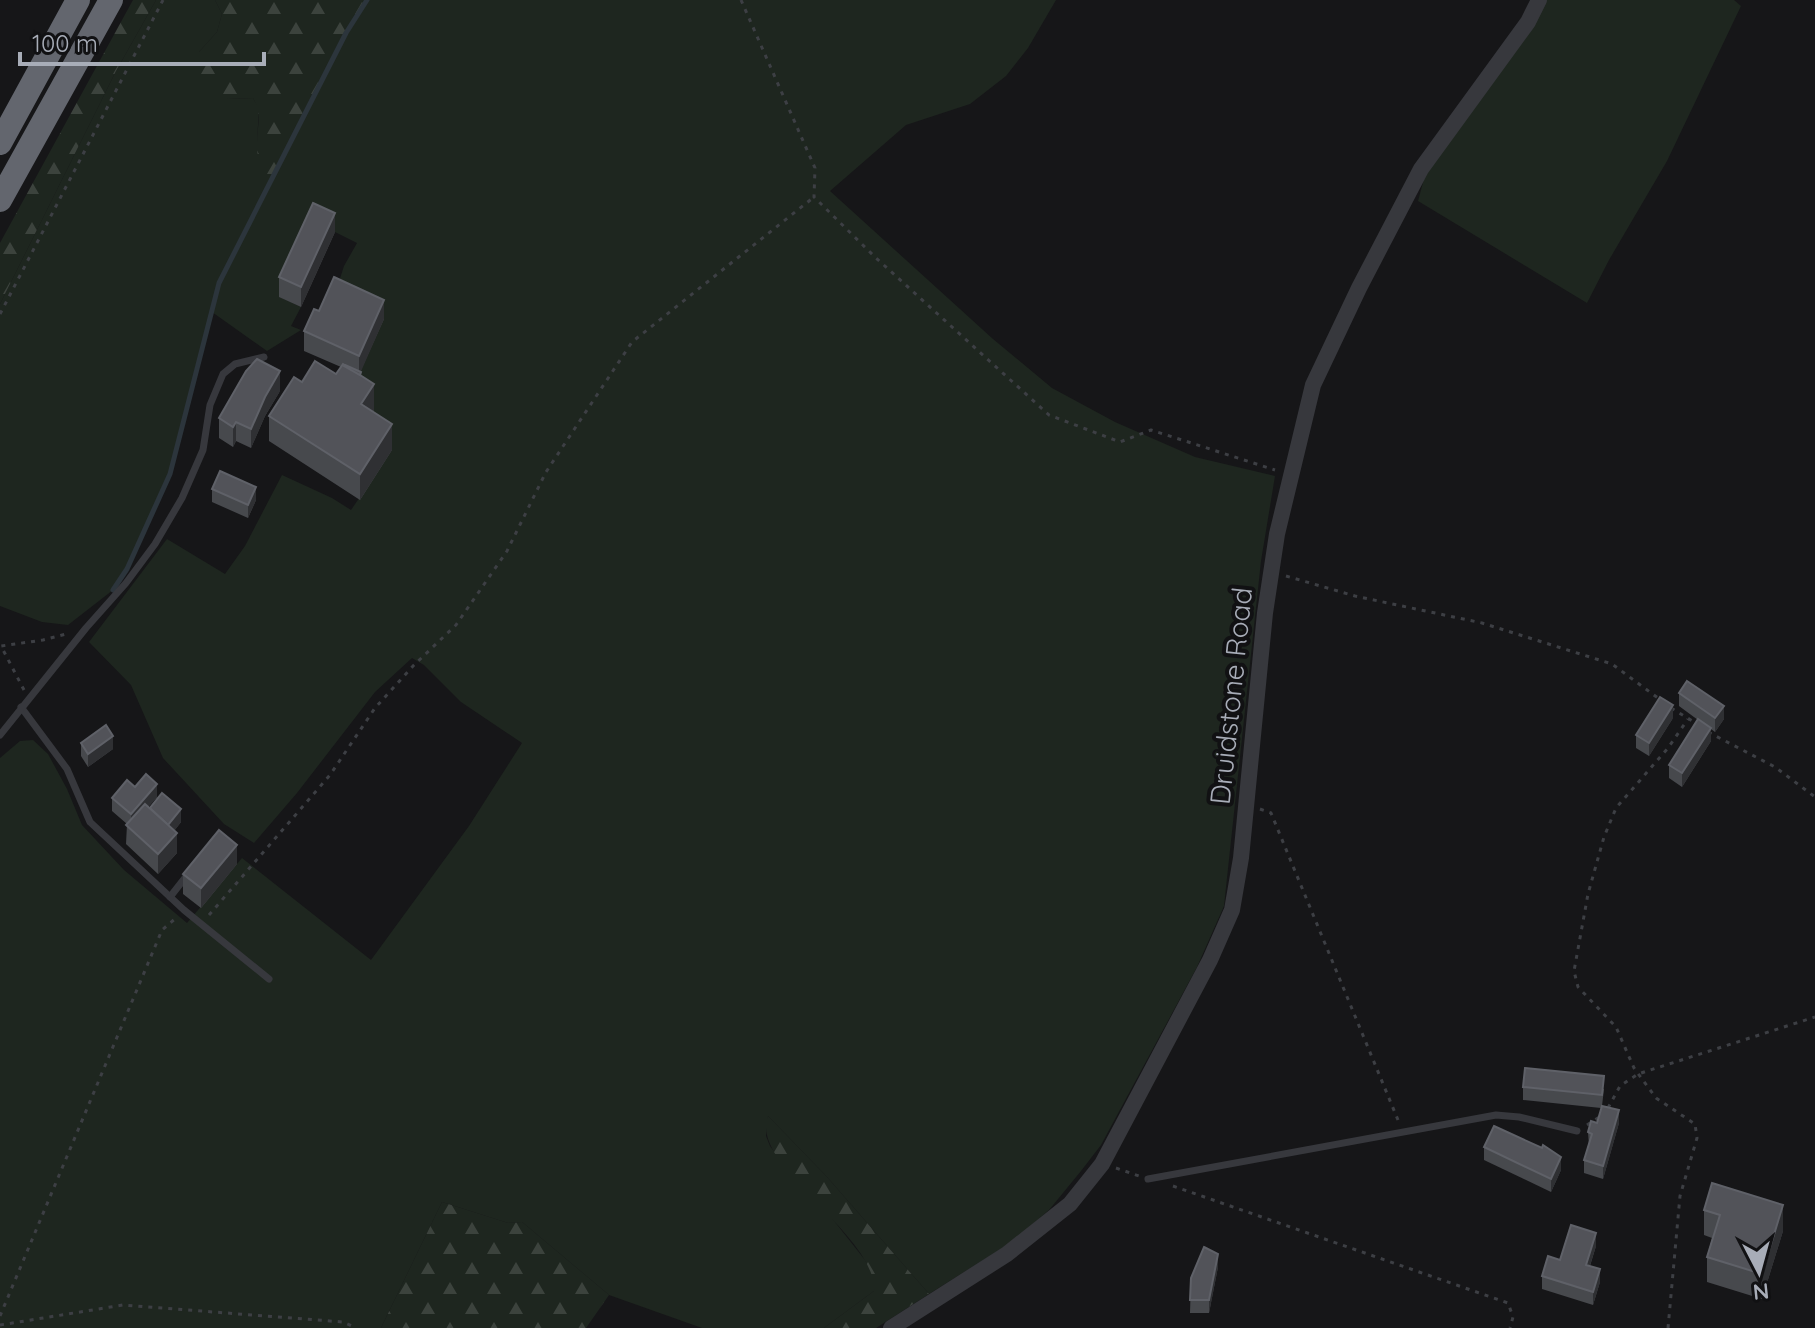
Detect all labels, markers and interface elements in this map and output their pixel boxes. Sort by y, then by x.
scale bar [20,16,264,66]
text: 100 m [32,28,98,58]
street label: Druidstone Road [1202,586,1259,806]
north arrow [1719,1232,1799,1312]
text: N [1752,1277,1771,1307]

